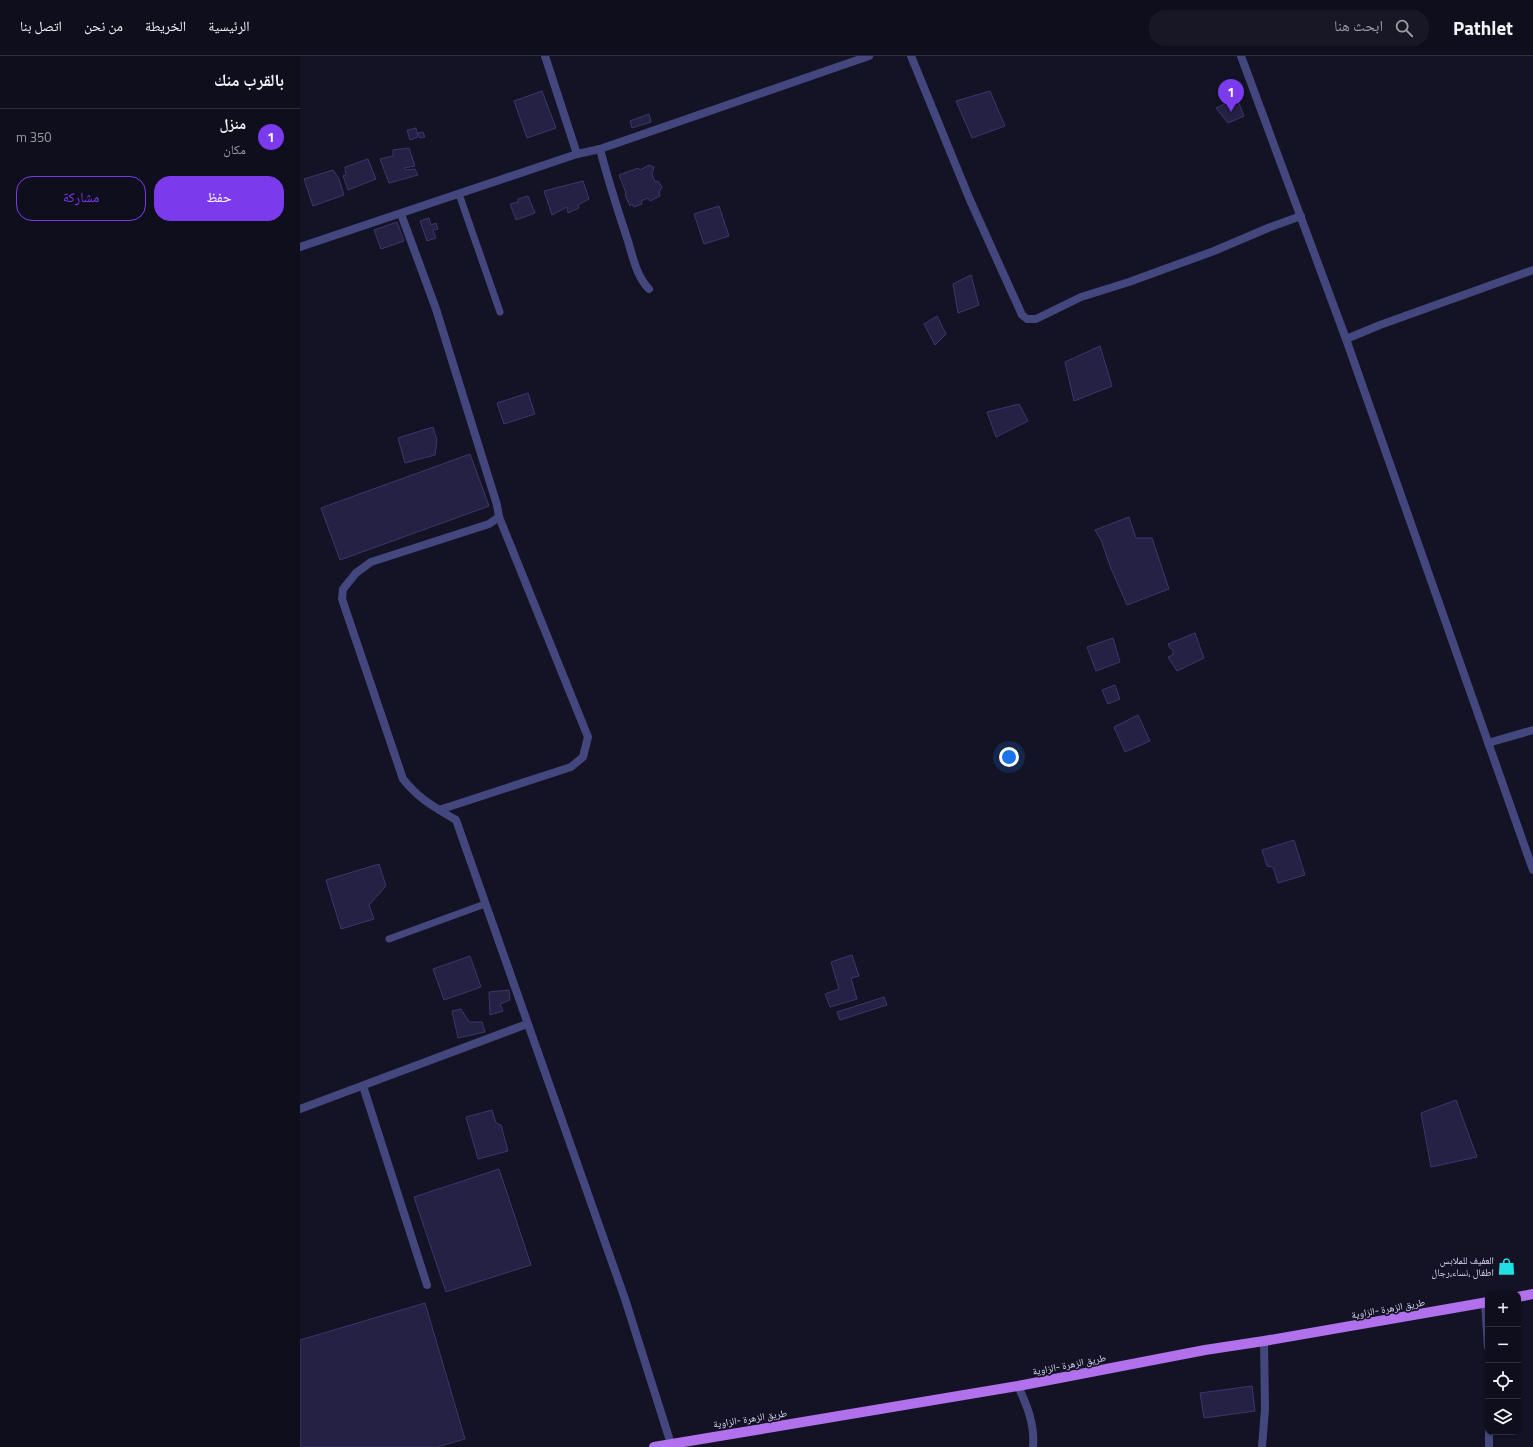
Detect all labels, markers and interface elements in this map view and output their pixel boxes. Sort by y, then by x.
search box [1149,10,1429,46]
text: Pathlet [1453,13,1513,42]
text: ابحث هنا [1334,14,1383,37]
text: اتصل بنا [20,15,62,36]
text: من نحن [84,15,123,36]
text: الخريطة [145,15,186,36]
text: الرئيسية [208,15,250,36]
icon: search [1393,17,1415,39]
text: بالقرب منك [214,67,284,93]
pin: 1 [1218,79,1244,112]
text: منزل [219,112,246,135]
text: 350 m [16,127,52,147]
text: 1 [267,127,275,147]
text: مكان [223,139,246,159]
button: مشاركة [16,176,146,221]
button: حفظ [154,176,284,221]
your location [999,747,1019,767]
place label: العفيف للملابس اطفال ،نساء،رجال [1431,1253,1494,1280]
shop icon: العفيف للملابس اطفال ،نساء،رجال [1497,1256,1517,1276]
map controls [1485,1291,1521,1435]
button: + [1485,1291,1521,1327]
street label: طريق الزهرة -الزاوية [1350,1295,1426,1322]
button: − [1485,1327,1521,1363]
street label: طريق الزهرة -الزاوية [1031,1350,1108,1379]
button: locate [1485,1363,1521,1399]
button: layers [1485,1399,1521,1435]
street label: طريق الزهرة -الزاوية [712,1405,788,1432]

